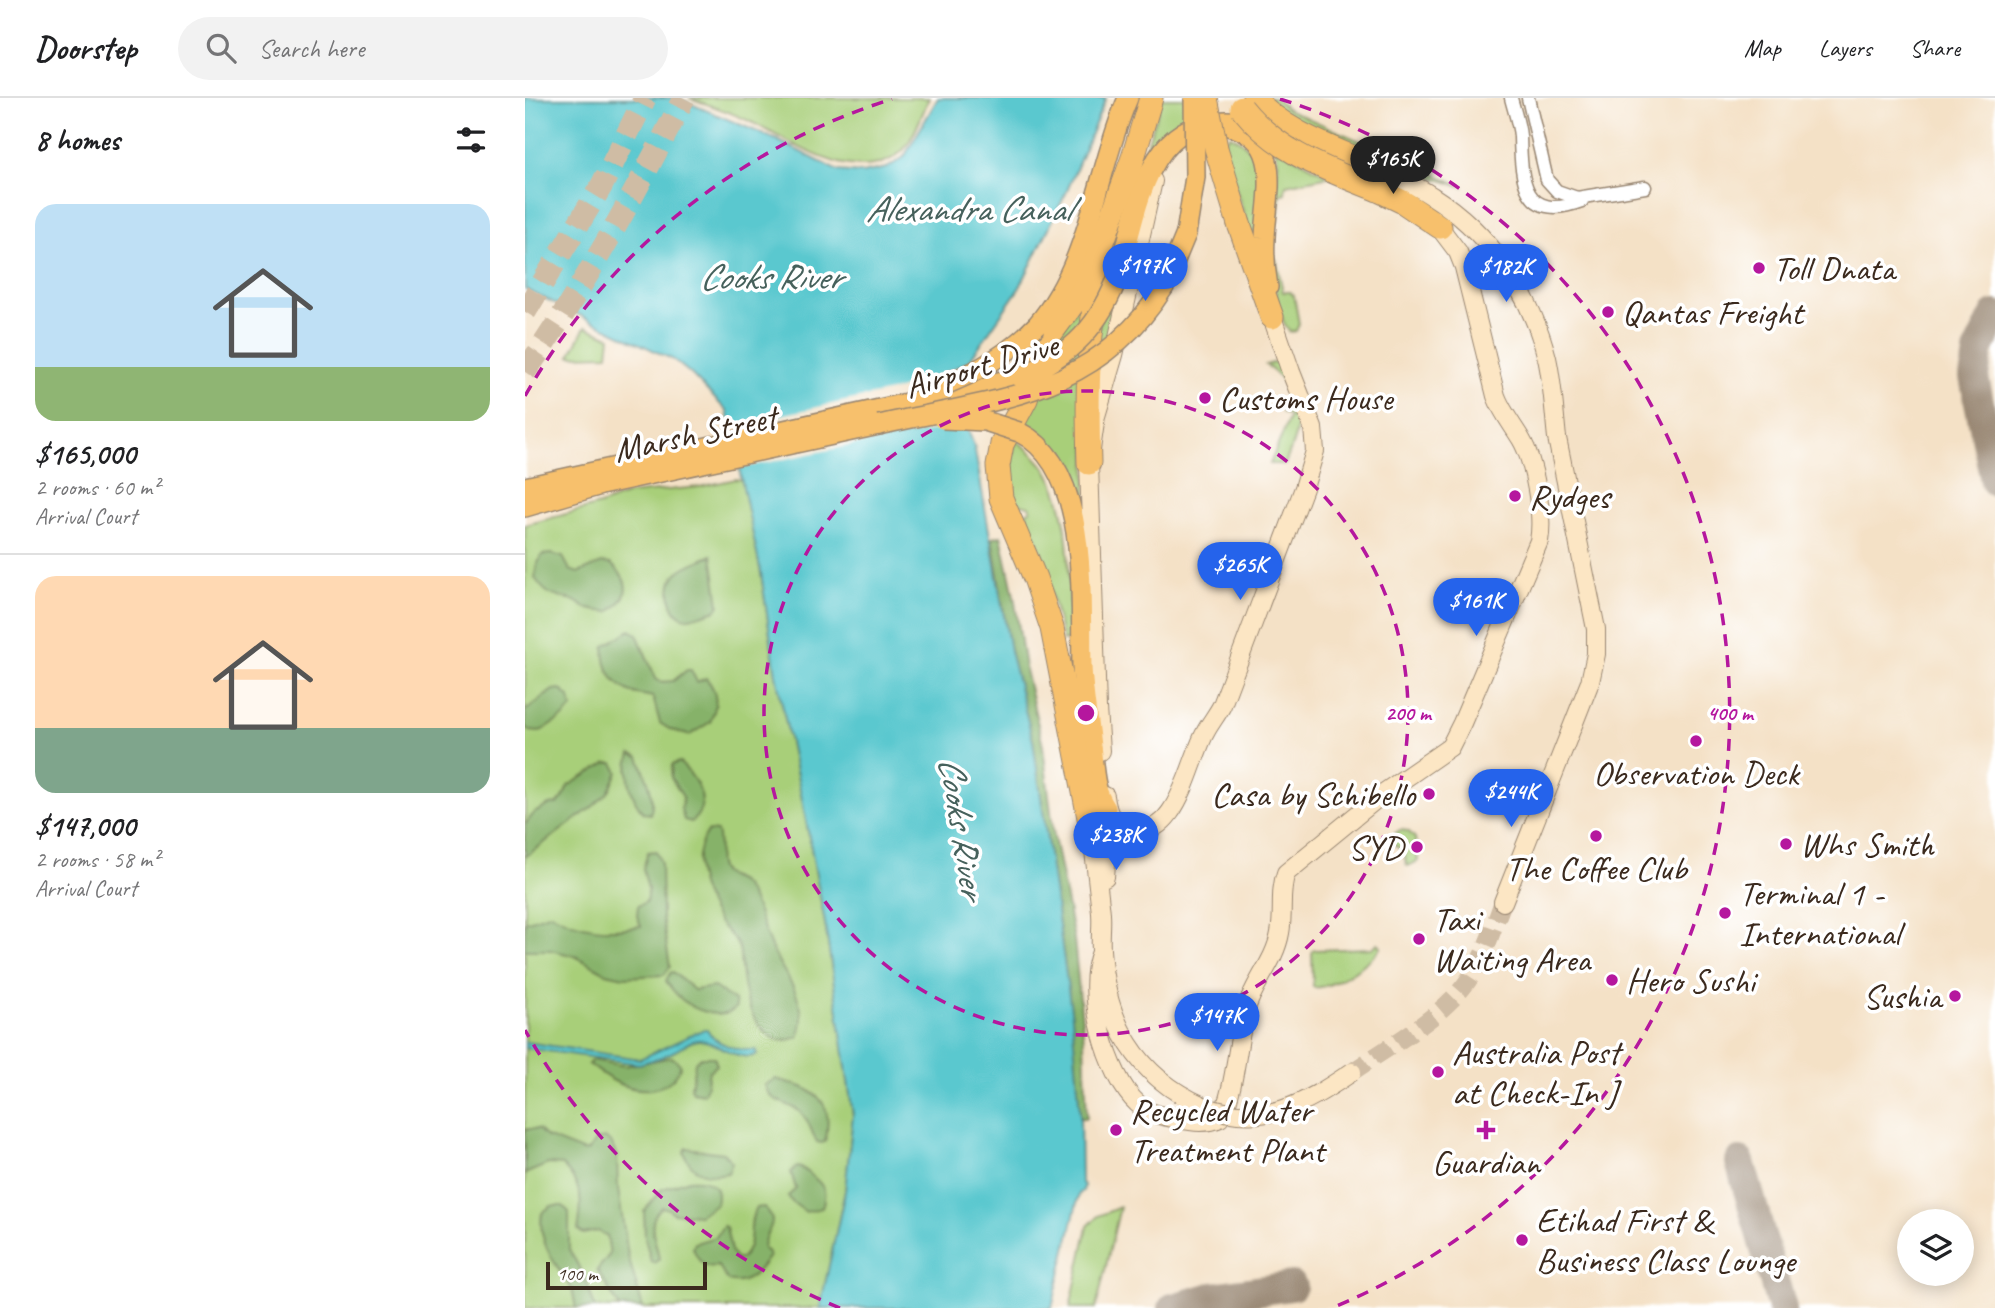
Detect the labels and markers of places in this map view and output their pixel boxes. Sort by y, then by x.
pin: $165K [1344,136,1442,196]
pin: $197K [1096,244,1194,303]
pin: $182K [1457,244,1555,304]
place label: Toll Dnata [1773,246,1897,291]
marker: Toll Dnata [1751,260,1767,276]
place label: Qantas Freight [1622,290,1806,335]
marker: Qantas Freight [1600,304,1616,320]
place label: Customs House [1219,376,1395,421]
marker: Customs House [1197,390,1213,406]
place label: Rydges [1529,474,1613,519]
marker: Rydges [1507,488,1523,504]
pin: $265K [1191,542,1289,602]
pin: $161K [1427,578,1525,638]
centre of rings [1074,701,1098,725]
marker: Observation Deck [1688,733,1704,749]
place label: Observation Deck [1593,751,1801,796]
pin: $244K [1462,770,1560,829]
place label: Casa by Schibello [1211,772,1417,817]
marker: Casa by Schibello [1421,786,1437,802]
pin: $238K [1067,812,1165,872]
place label: Whs Smith [1800,822,1936,867]
place label: SYD [1348,825,1406,870]
marker: The Coffee Club [1588,828,1604,844]
marker: Whs Smith [1778,836,1794,852]
marker: SYD [1409,839,1425,855]
place label: The Coffee Club [1505,846,1689,891]
place label: Terminal 1 - International [1739,871,1906,956]
place label: Taxi Waiting Area [1433,897,1592,982]
marker: Terminal 1 - International [1717,905,1733,921]
marker: Taxi Waiting Area [1411,931,1427,947]
place label: Hero Sushi [1626,958,1759,1003]
marker: Hero Sushi [1604,972,1620,988]
place label: Sushia [1863,974,1944,1019]
marker: Sushia [1947,988,1963,1004]
pin: $147K [1168,993,1266,1053]
place label: Australia Post at Check-In J [1452,1030,1624,1115]
marker: Australia Post at Check-In J [1430,1064,1446,1080]
place label: Recycled Water Treatment Plant [1130,1088,1328,1173]
marker: Recycled Water Treatment Plant [1108,1122,1124,1138]
marker: Guardian [1478,1122,1494,1138]
place label: Guardian [1432,1140,1542,1185]
place label: Etihad First & Business Class Lounge [1536,1198,1798,1283]
marker: Etihad First & Business Class Lounge [1514,1232,1530,1248]

